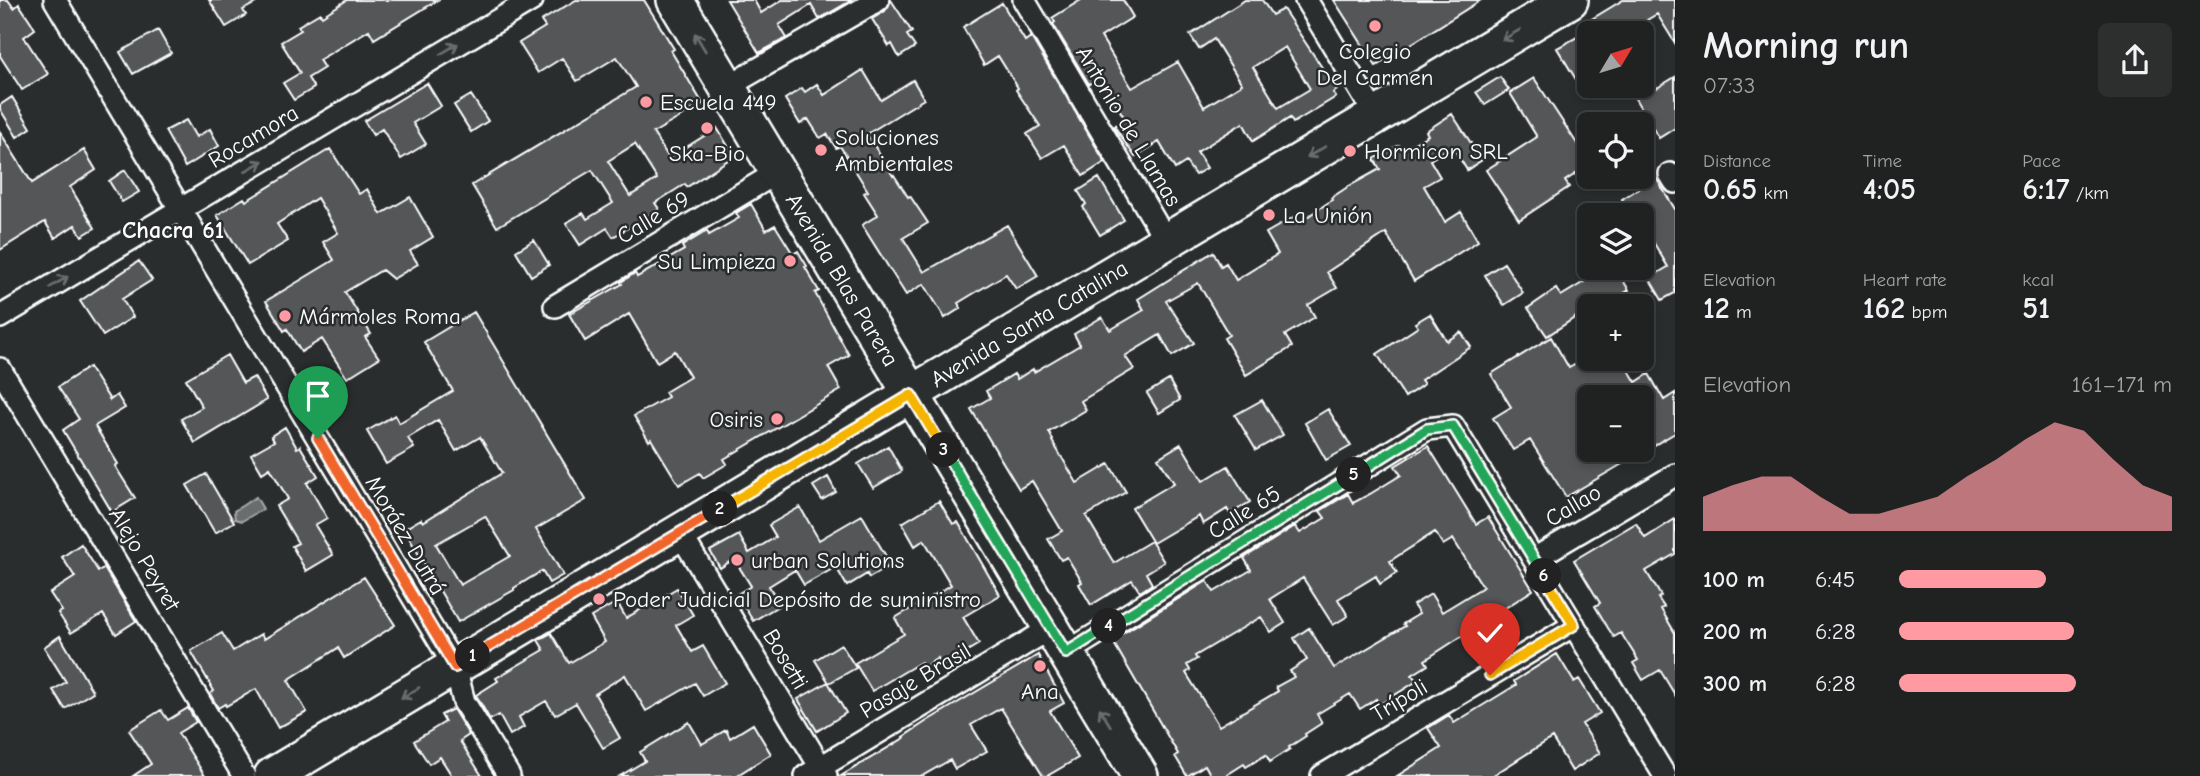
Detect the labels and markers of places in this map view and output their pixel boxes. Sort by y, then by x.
marker: Colegio Del Carmen [1367,18,1383,34]
place label: Colegio Del Carmen [1316,38,1434,91]
place label: Escuela 449 [660,89,777,116]
marker: Escuela 449 [638,94,654,110]
marker: Ska-Bio [699,120,715,136]
place label: Soluciones Ambientales [835,124,953,177]
place label: Hormicon SRL [1364,138,1508,165]
place label: Ska-Bio [669,140,745,167]
marker: Soluciones Ambientales [813,142,829,158]
marker: Hormicon SRL [1342,143,1358,159]
place label: La Unión [1283,202,1372,229]
marker: La Unión [1261,207,1277,223]
place label: Su Limpieza [658,248,776,275]
marker: Su Limpieza [782,253,798,269]
place label: Mármoles Roma [299,303,461,330]
marker: Mármoles Roma [277,308,293,324]
pin [288,366,348,438]
place label: Osiris [710,406,763,433]
marker: Osiris [769,411,785,427]
pin: 3 [926,433,962,468]
pin: 5 [1336,458,1372,492]
pin: 2 [702,491,738,526]
place label: urban Solutions [751,547,904,574]
marker: urban Solutions [729,552,745,568]
pin: 6 [1526,558,1562,594]
place label: Poder Judicial Depósito de suministro [613,586,981,613]
marker: Poder Judicial Depósito de suministro [591,591,607,607]
pin [1460,603,1520,675]
pin: 4 [1092,608,1126,644]
pin: 1 [456,638,490,674]
marker: Ana [1032,658,1048,674]
place label: Ana [1021,678,1059,705]

